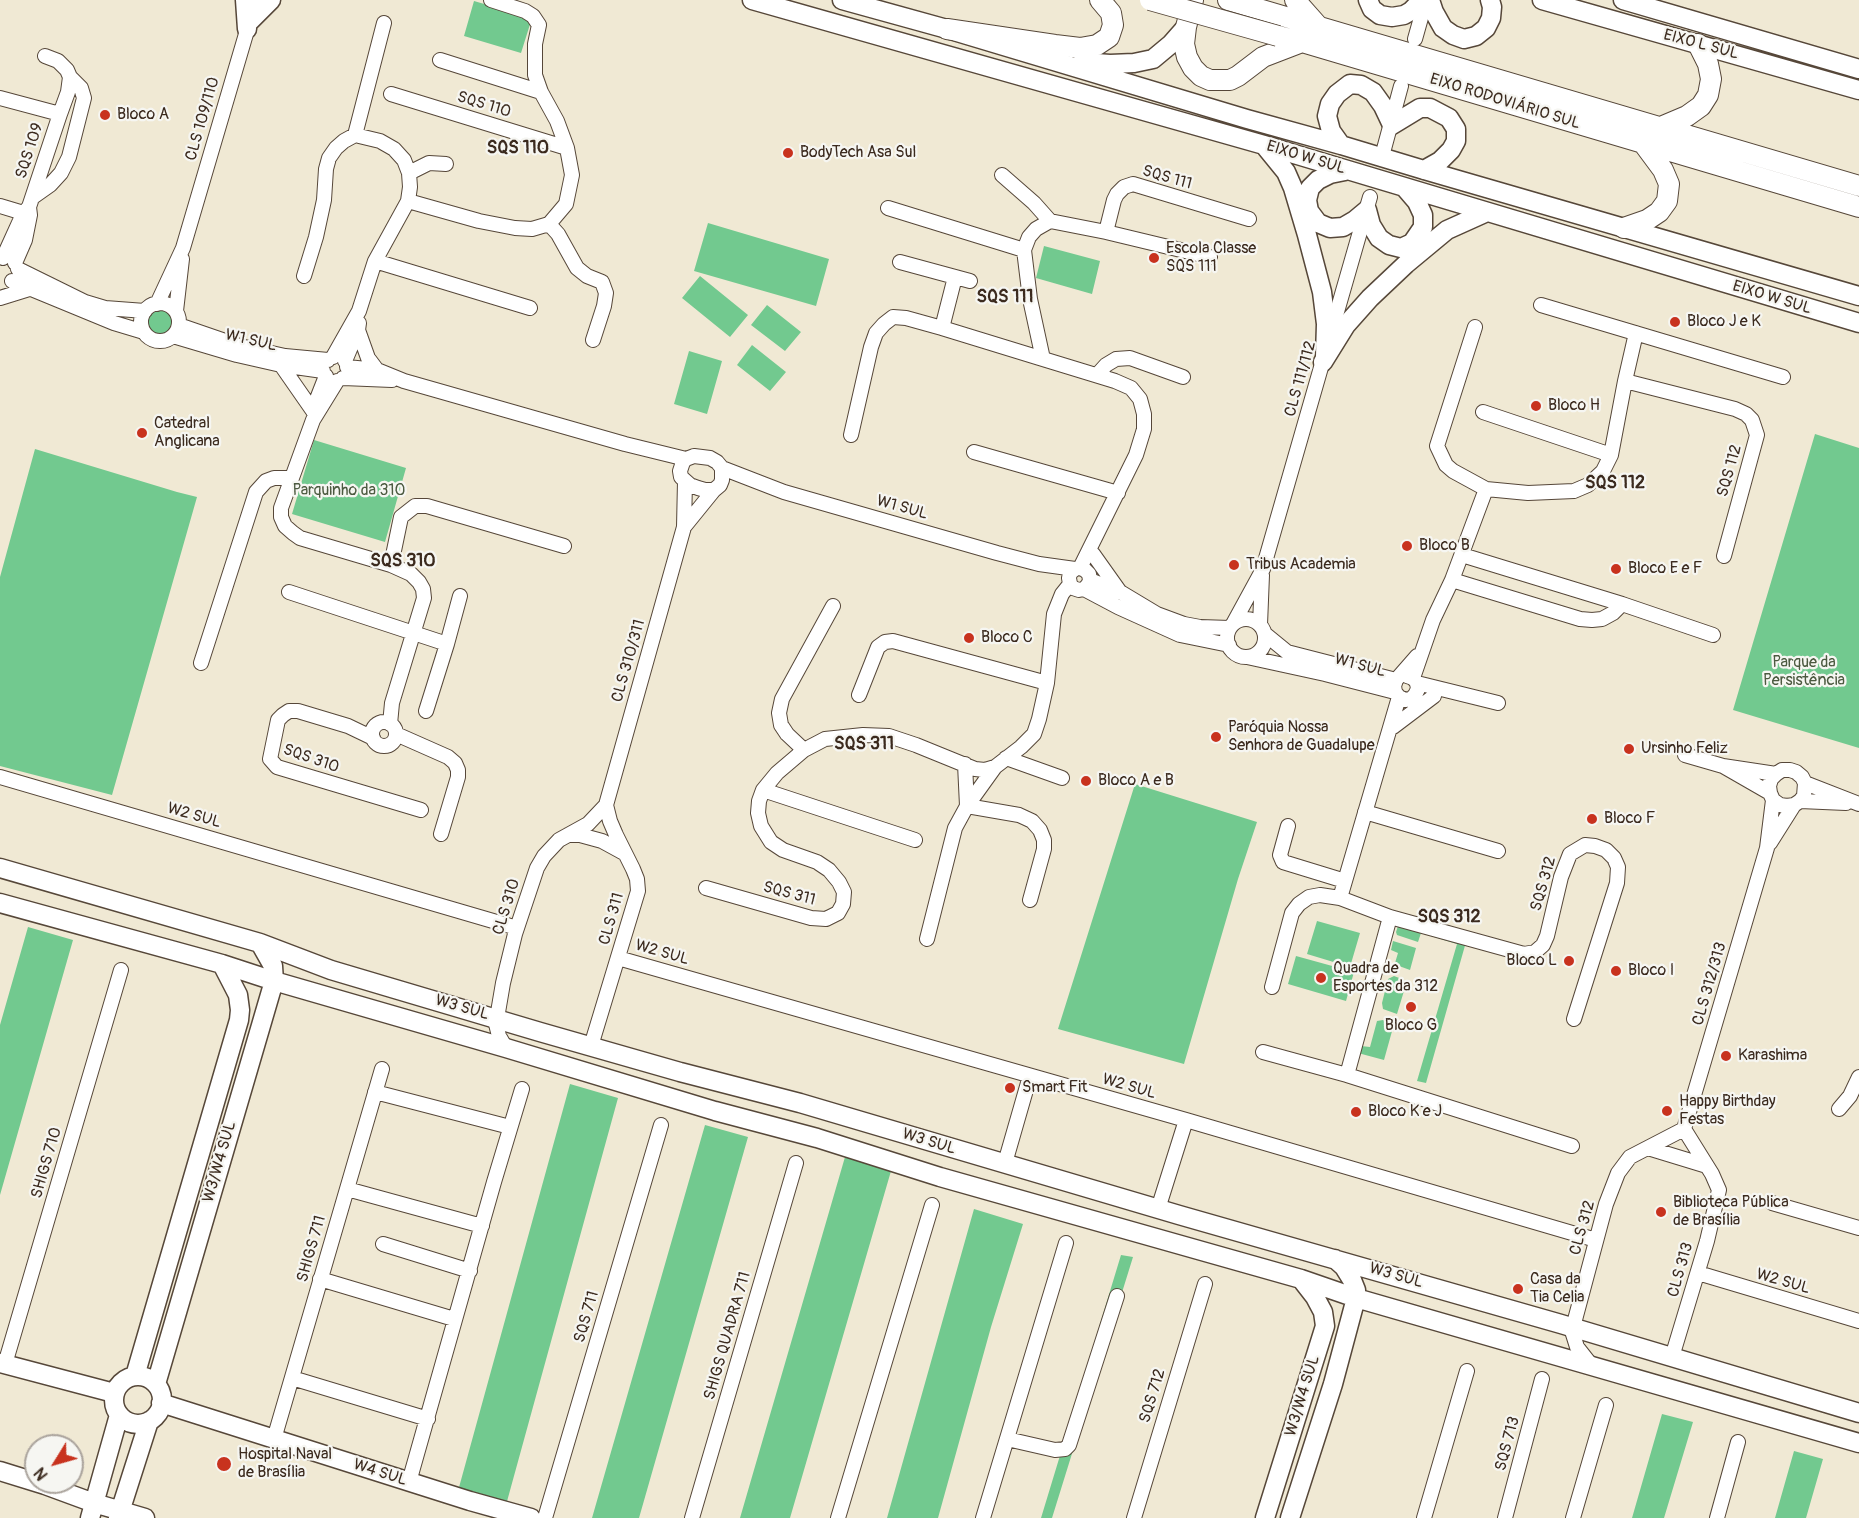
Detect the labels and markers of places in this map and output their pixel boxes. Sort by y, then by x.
place label: Bloco A [117,105,169,125]
marker: Bloco A [98,108,112,122]
place label: BodyTech Asa Sul [800,143,916,163]
marker: BodyTech Asa Sul [781,146,795,160]
place label: Escola Classe SQS 111 [1166,239,1256,277]
marker: Escola Classe SQS 111 [1147,251,1161,265]
place label: Bloco J e K [1687,312,1761,332]
marker: Bloco J e K [1668,315,1682,329]
place label: Bloco H [1548,396,1600,416]
marker: Bloco H [1529,399,1543,413]
place label: Catedral Anglicana [154,414,220,452]
marker: Catedral Anglicana [135,426,149,440]
place label: Bloco B [1419,536,1470,556]
marker: Bloco B [1400,539,1414,553]
place label: Tribus Academia [1246,555,1356,575]
marker: Tribus Academia [1227,558,1241,572]
place label: Bloco E e F [1628,559,1702,579]
marker: Bloco E e F [1609,562,1623,576]
place label: Bloco C [981,628,1033,648]
marker: Bloco C [962,631,976,645]
place label: Paróquia Nossa Senhora de Guadalupe [1228,718,1375,756]
marker: Paróquia Nossa Senhora de Guadalupe [1209,730,1223,744]
place label: Ursinho Feliz [1641,739,1728,759]
marker: Ursinho Feliz [1622,742,1636,756]
place label: Bloco A e B [1098,771,1174,791]
marker: Bloco A e B [1079,774,1093,788]
place label: Bloco F [1604,809,1655,829]
marker: Bloco F [1585,812,1599,826]
place label: Bloco L [1506,951,1557,971]
marker: Bloco L [1562,954,1576,968]
place label: Quadra de Esportes da 312 [1333,959,1438,997]
place label: Bloco I [1628,961,1674,981]
marker: Bloco I [1609,964,1623,978]
marker: Quadra de Esportes da 312 [1314,971,1328,985]
marker: Bloco G [1404,1000,1418,1014]
place label: Bloco G [1385,1016,1437,1036]
place label: Karashima [1738,1046,1807,1066]
marker: Karashima [1719,1049,1733,1063]
place label: Smart Fit [1022,1078,1088,1098]
marker: Smart Fit [1003,1081,1017,1095]
place label: Happy Birthday Festas [1679,1092,1776,1130]
place label: Bloco K e J [1368,1102,1442,1122]
marker: Happy Birthday Festas [1660,1104,1674,1118]
marker: Bloco K e J [1349,1105,1363,1119]
place label: Biblioteca Pública de Brasília [1673,1193,1789,1231]
marker: Biblioteca Pública de Brasília [1654,1205,1668,1219]
place label: Casa da Tia Celia [1530,1270,1584,1308]
marker: Casa da Tia Celia [1511,1282,1525,1296]
place label: Hospital Naval de Brasília [238,1445,332,1483]
marker: Hospital Naval de Brasília [215,1455,233,1473]

